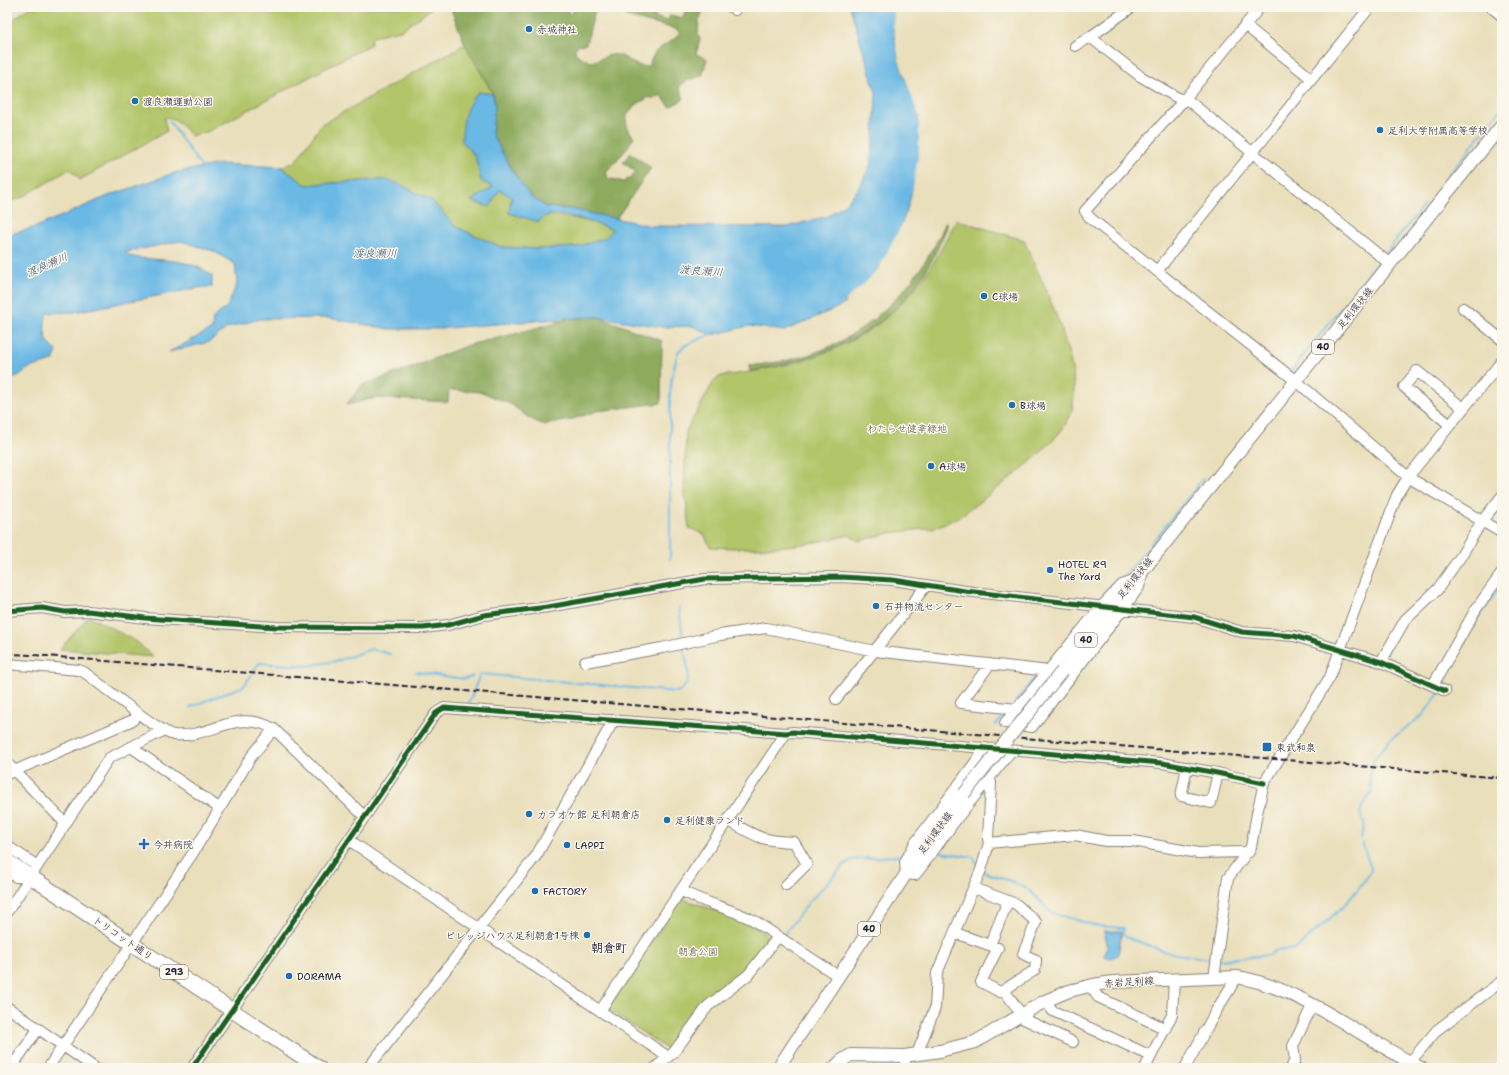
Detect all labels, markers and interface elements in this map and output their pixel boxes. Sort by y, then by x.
place label: 赤城神社 [537,23,577,36]
marker: 赤城神社 [524,24,534,34]
place label: 渡良瀬運動公園 [143,95,213,108]
marker: 渡良瀬運動公園 [130,96,140,106]
place label: 足利大学附属高等学校 [1388,124,1488,137]
marker: 足利大学附属高等学校 [1375,125,1385,135]
water label: 渡良瀬川 [353,246,397,261]
water label: 渡良瀬川 [24,249,70,281]
water label: 渡良瀬川 [679,262,723,280]
street label: 足利環状線 [1334,284,1376,332]
place label: C球場 [992,290,1018,303]
marker: C球場 [979,291,989,301]
road number: 40 [1312,340,1334,354]
place label: B球場 [1020,399,1046,412]
marker: B球場 [1007,400,1017,410]
park label: わたらせ健幸緑地 [867,422,947,435]
place label: A球場 [939,460,966,473]
marker: A球場 [926,461,936,471]
street label: 足利環状線 [1114,554,1156,602]
place label: HOTEL R9 The Yard [1058,558,1107,583]
marker: HOTEL R9 The Yard [1045,565,1055,575]
place label: 石井物流センター [884,600,964,613]
marker: 石井物流センター [871,601,881,611]
road number: 40 [1075,633,1097,647]
marker: 東武和泉 [1261,741,1273,753]
place label: 東武和泉 [1276,741,1316,754]
place label: カラオケ館 足利朝倉店 [537,808,640,821]
marker: カラオケ館 足利朝倉店 [524,809,534,819]
street label: 足利環状線 [915,809,955,857]
place label: 足利健康ランド [675,814,745,827]
marker: 足利健康ランド [662,815,672,825]
marker: 今井病院 [138,838,150,850]
place label: 今井病院 [153,838,193,851]
place label: LAPPI [575,839,605,852]
marker: LAPPI [562,840,572,850]
place label: FACTORY [543,885,587,898]
marker: FACTORY [530,886,540,896]
street label: トリコット通り [90,913,156,963]
road number: 40 [858,922,880,936]
place label: ビレッジハウス足利朝倉1号棟 [445,929,579,942]
marker: ビレッジハウス足利朝倉1号棟 [582,930,592,940]
district label: 朝倉町 [591,940,627,956]
park label: 朝倉公園 [678,945,718,958]
road number: 293 [160,965,188,979]
place label: DORAMA [297,970,342,983]
marker: DORAMA [284,971,294,981]
street label: 赤岩足利線 [1104,974,1154,990]

